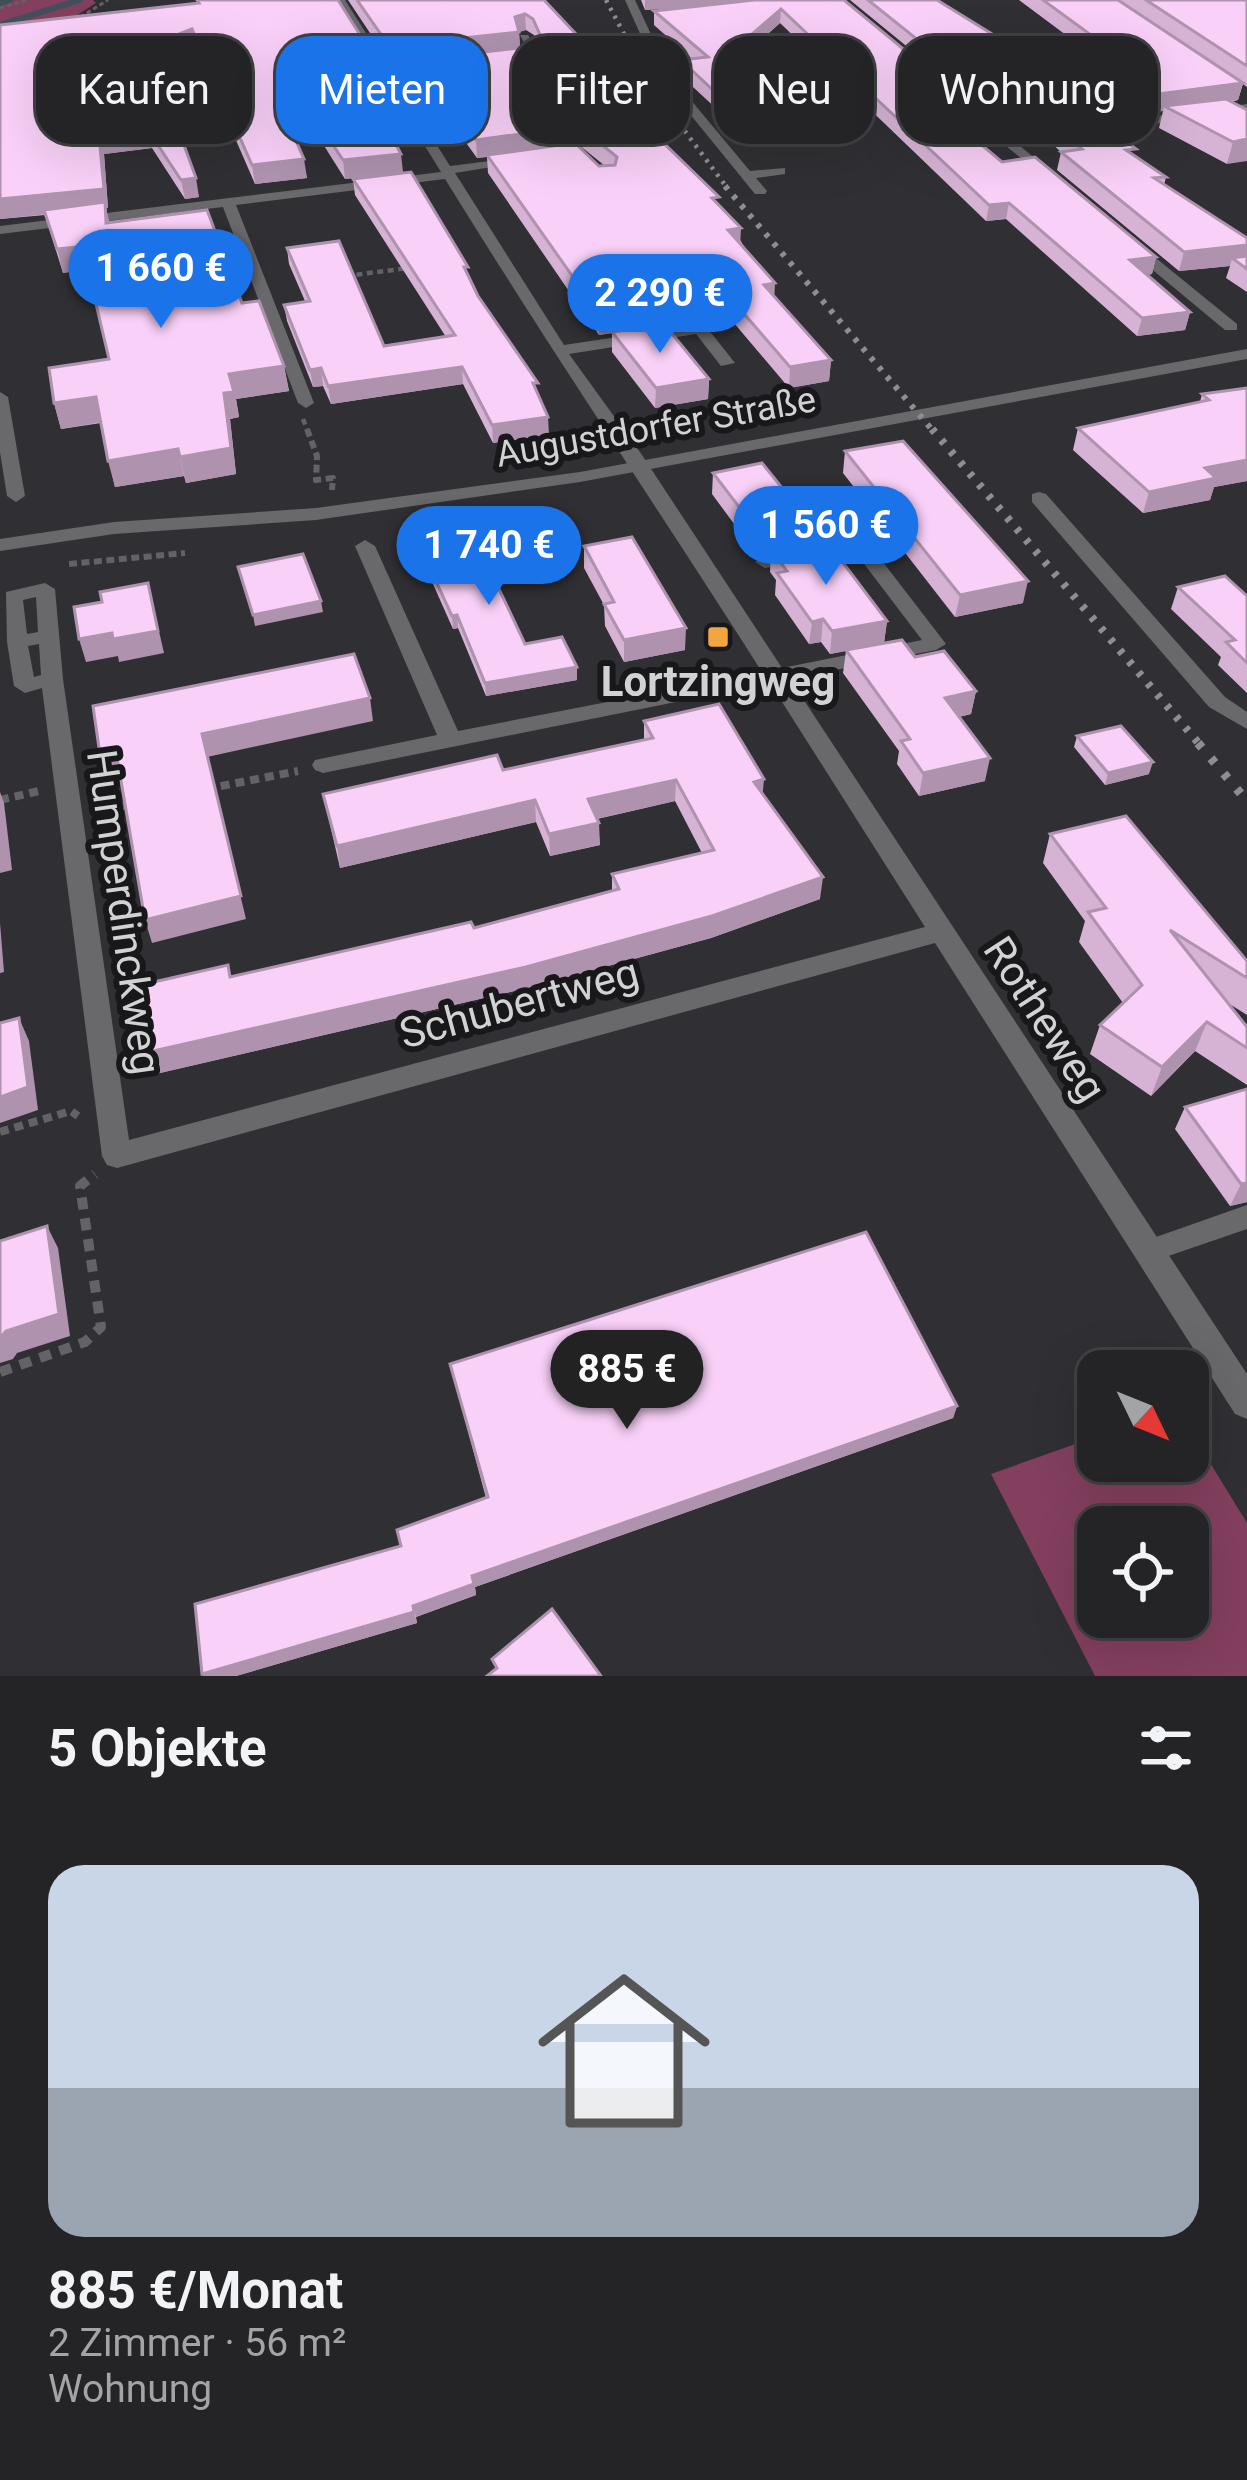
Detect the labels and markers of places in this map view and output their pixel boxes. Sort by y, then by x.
pin: 1 660 € [50,229,272,331]
pin: 2 290 € [549,254,771,356]
pin: 1 560 € [715,486,937,588]
pin: 1 740 € [378,506,600,608]
marker: Lortzingweg [705,624,731,650]
place label: Lortzingweg [601,657,835,706]
pin: 885 € [543,1330,711,1432]

